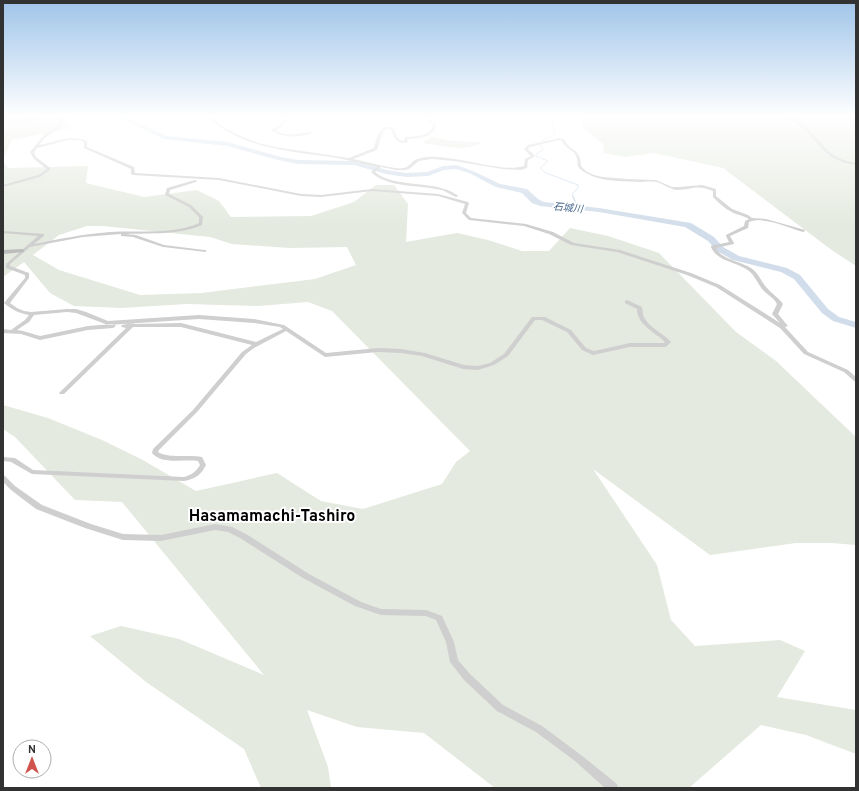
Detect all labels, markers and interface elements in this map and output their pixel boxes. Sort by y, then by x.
water label: 石城川 [552,200,584,217]
district label: Hasamamachi-Tashiro [189,507,355,527]
north arrow [12,739,52,779]
text: N [28,743,36,757]

